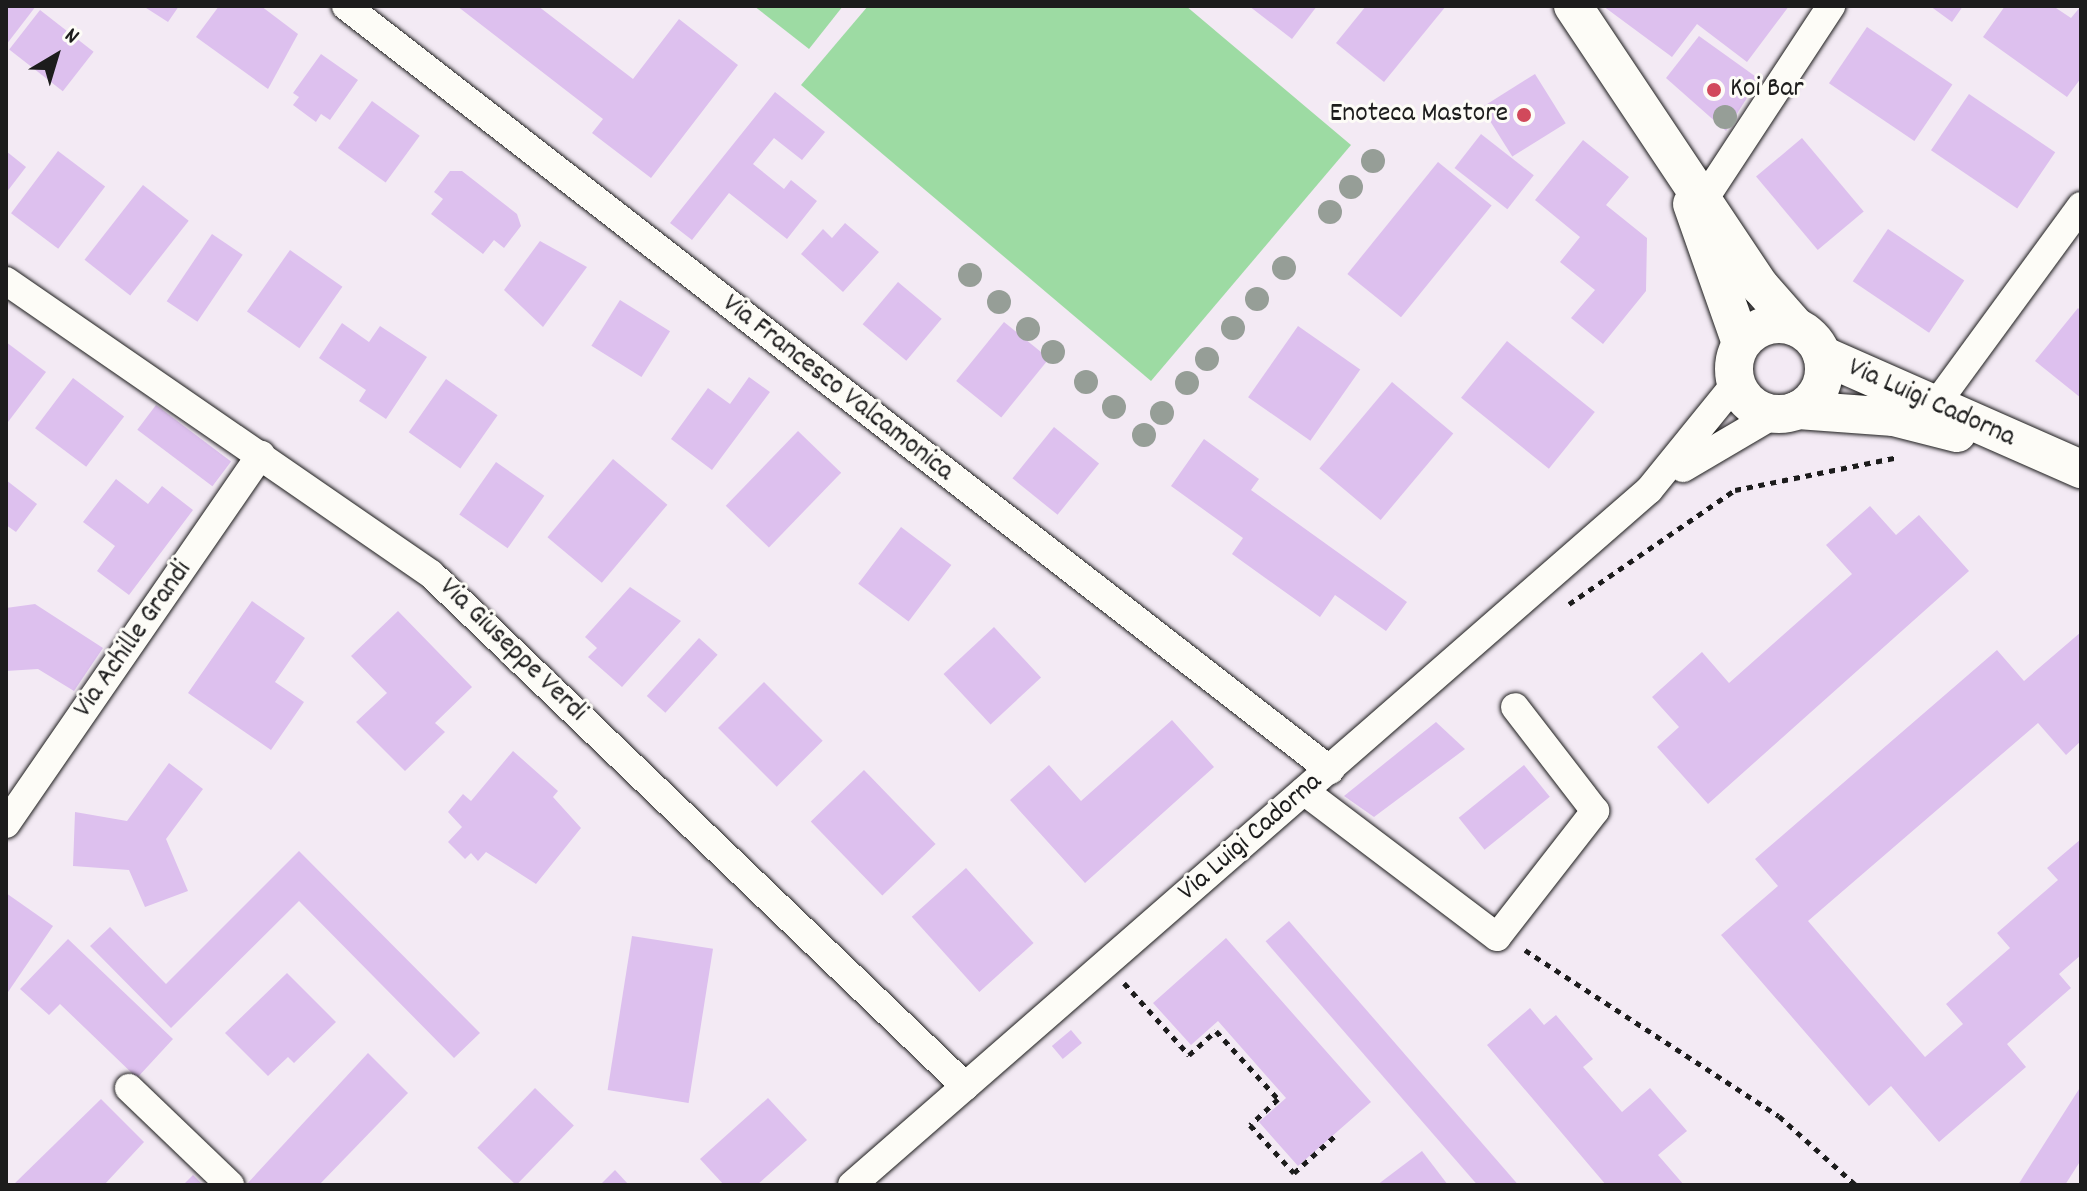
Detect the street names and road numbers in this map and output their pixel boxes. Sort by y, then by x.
street label: Via Francesco Valcamonica [715,288,959,490]
street label: Via Luigi Cadorna [1842,352,2020,456]
street label: Via Achille Grandi [68,555,200,725]
street label: Via Giuseppe Verdi [431,572,593,730]
street label: Via Luigi Cadorna [1172,766,1330,910]

